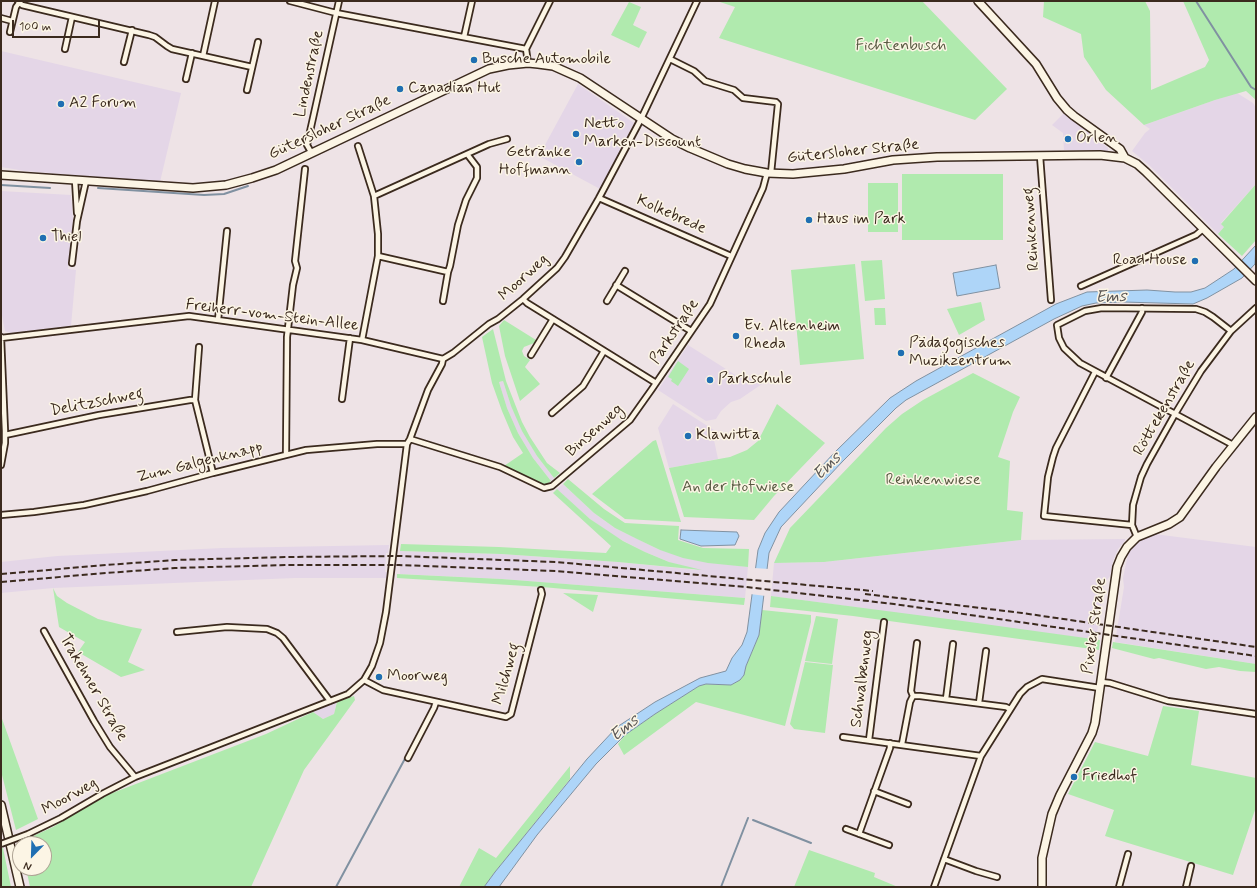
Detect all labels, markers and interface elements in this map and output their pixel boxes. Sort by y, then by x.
scale bar [14,12,102,38]
text: 100 m [19,19,51,35]
street label: Lindenstraße [291,29,329,119]
park label: Fichtenbusch [856,37,946,57]
place label: Busche Automobile [482,50,611,70]
marker: Busche Automobile [469,55,479,65]
place label: Canadian Hut [408,79,501,99]
marker: Canadian Hut [395,84,405,94]
street label: Gütersloher Straße [266,91,394,165]
place label: A2 Forum [69,94,136,114]
marker: A2 Forum [56,99,66,109]
place label: Netto Marken-Discount [584,115,701,153]
marker: Netto Marken-Discount [571,129,581,139]
place label: Orlen [1076,129,1118,149]
marker: Orlen [1063,134,1073,144]
street label: Gütersloher Straße [786,136,920,168]
place label: Getränke Hoffmann [499,143,571,181]
marker: Getränke Hoffmann [574,157,584,167]
street label: Reinkenweg [1020,187,1044,271]
street label: Kolkebrede [633,191,709,239]
place label: Haus im Park [817,210,905,230]
marker: Haus im Park [804,215,814,225]
place label: Thiel [51,228,81,248]
marker: Thiel [38,233,48,243]
street label: Moorweg [495,250,553,306]
place label: Road House [1113,251,1187,271]
marker: Road House [1190,256,1200,266]
water label: Ems [1095,287,1127,309]
street label: Freiherr-vom-Stein-Allee [184,296,360,336]
street label: Parkstraße [646,296,704,368]
place label: Ev. Altenheim Rheda [744,317,840,355]
marker: Ev. Altenheim Rheda [731,331,741,341]
place label: Pädagogisches Muzikzentrum [909,334,1012,372]
marker: Pädagogisches Muzikzentrum [896,348,906,358]
street label: Röttekenstraße [1130,357,1200,459]
place label: Parkschule [718,370,792,390]
marker: Parkschule [705,375,715,385]
street label: Delitzschweg [49,385,145,421]
street label: Binsenweg [562,400,628,462]
place label: Klawitta [696,426,760,446]
marker: Klawitta [683,431,693,441]
street label: Zum Galgenknapp [135,438,265,488]
water label: Ems [810,449,846,485]
park label: Reinkenwiese [885,471,981,491]
park label: An der Hofwiese [682,478,794,498]
street label: Pixeler Straße [1079,577,1111,675]
street label: Schwalbenweg [848,629,878,729]
street label: Trakehner Straße [55,631,131,745]
street label: Milchweg [489,641,525,707]
place label: Moorweg [387,667,448,687]
marker: Moorweg [374,672,384,682]
water label: Ems [607,711,643,747]
place label: Friedhof [1082,767,1137,787]
marker: Friedhof [1069,772,1079,782]
street label: Moorweg [39,774,101,820]
north arrow [12,836,52,876]
text: N [22,858,34,874]

